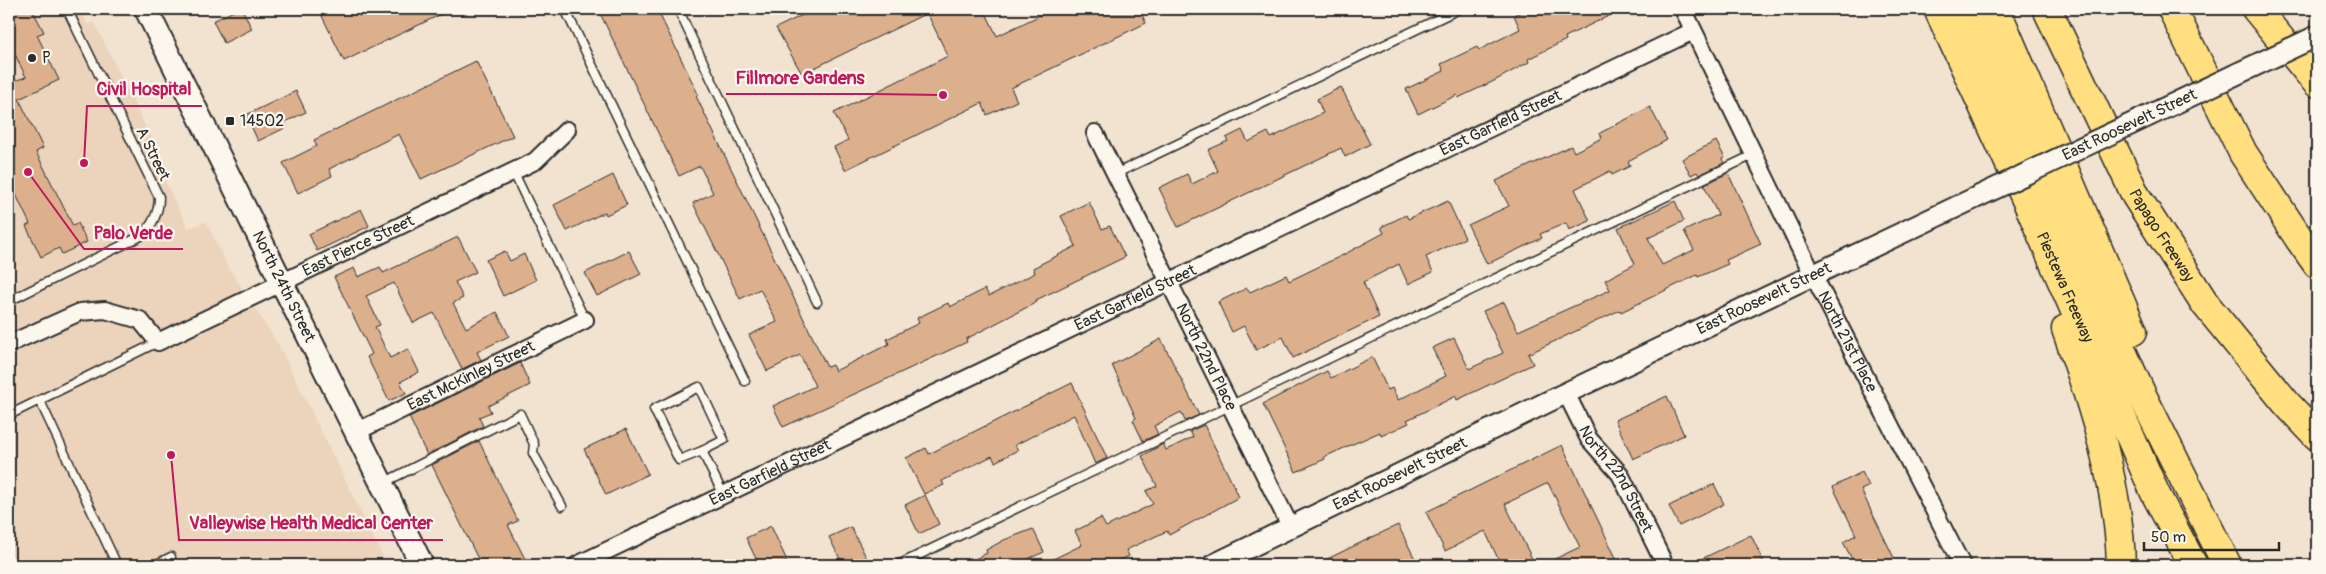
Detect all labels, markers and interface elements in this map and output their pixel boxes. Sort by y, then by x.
place label: P [42,48,51,68]
marker: P [26,52,38,64]
callout: Fillmore Gardens [726,61,874,94]
text: Fillmore Gardens [736,67,865,90]
callout: Civil Hospital [87,73,202,106]
text: Civil Hospital [96,78,192,101]
street label: East Roosevelt Street [2059,84,2201,165]
street label: East Garfield Street [1437,85,1565,161]
place label: 14502 [240,111,284,131]
marker: 14502 [224,115,236,127]
street label: A Street [131,124,175,185]
street label: Papago Freeway [2124,186,2199,286]
street label: East Pierce Street [299,210,418,281]
callout: Palo Verde [84,216,183,249]
text: Palo Verde [93,222,174,245]
street label: North 24th Street [248,228,320,346]
street label: Piestewa Freeway [2032,229,2098,346]
street label: East Roosevelt Street [1693,258,1835,339]
street label: East Garfield Street [1071,260,1200,335]
street label: North 21st Place [1813,288,1882,396]
street label: North 22nd Place [1171,300,1241,414]
street label: East McKinley Street [404,336,538,415]
street label: North 22nd Street [1574,422,1658,536]
street label: East Roosevelt Street [1330,433,1471,515]
street label: East Garfield Street [706,435,835,510]
callout: Valleywise Health Medical Center [179,507,443,540]
text: Valleywise Health Medical Center [189,512,434,535]
scale bar [2144,519,2278,551]
text: 50 m [2151,528,2186,547]

